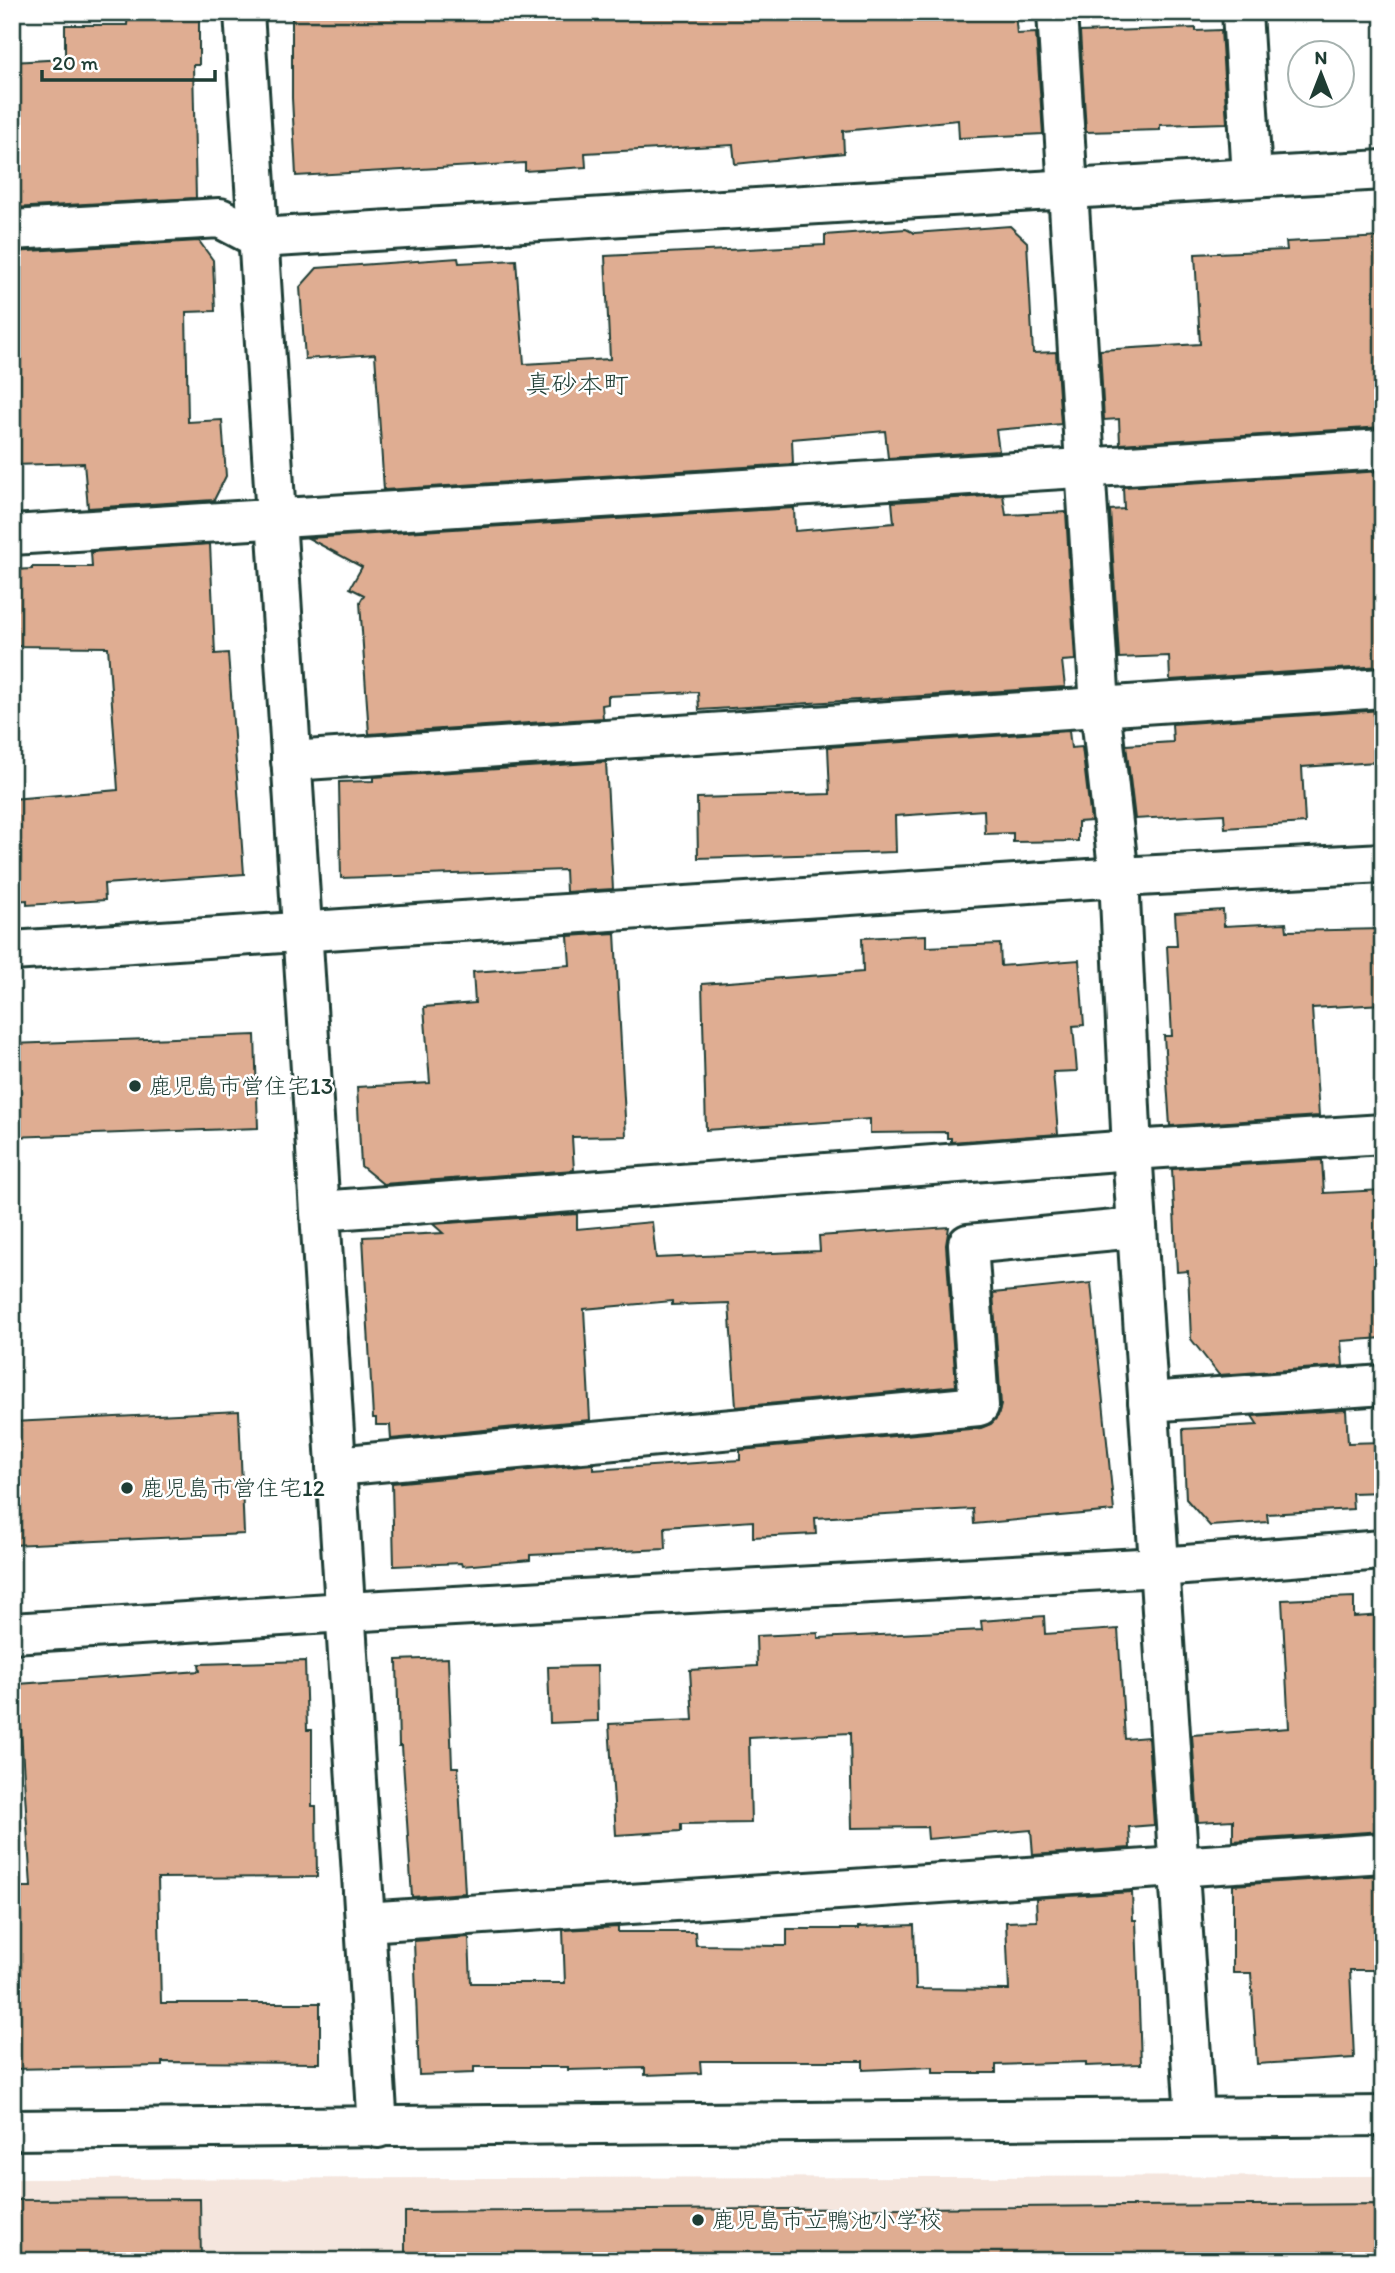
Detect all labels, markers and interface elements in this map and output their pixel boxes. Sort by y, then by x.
scale bar [42,38,215,82]
north arrow [1286,38,1356,108]
text: N [1315,46,1327,69]
text: 20 m [52,50,99,75]
district label: 真砂本町 [525,368,629,400]
place label: 鹿児島市営住宅13 [149,1072,333,1100]
marker: 鹿児島市営住宅13 [127,1078,143,1094]
place label: 鹿児島市営住宅12 [141,1474,325,1502]
marker: 鹿児島市営住宅12 [119,1480,135,1496]
place label: 鹿児島市立鴨池小学校 [712,2206,942,2234]
marker: 鹿児島市立鴨池小学校 [690,2212,706,2228]

